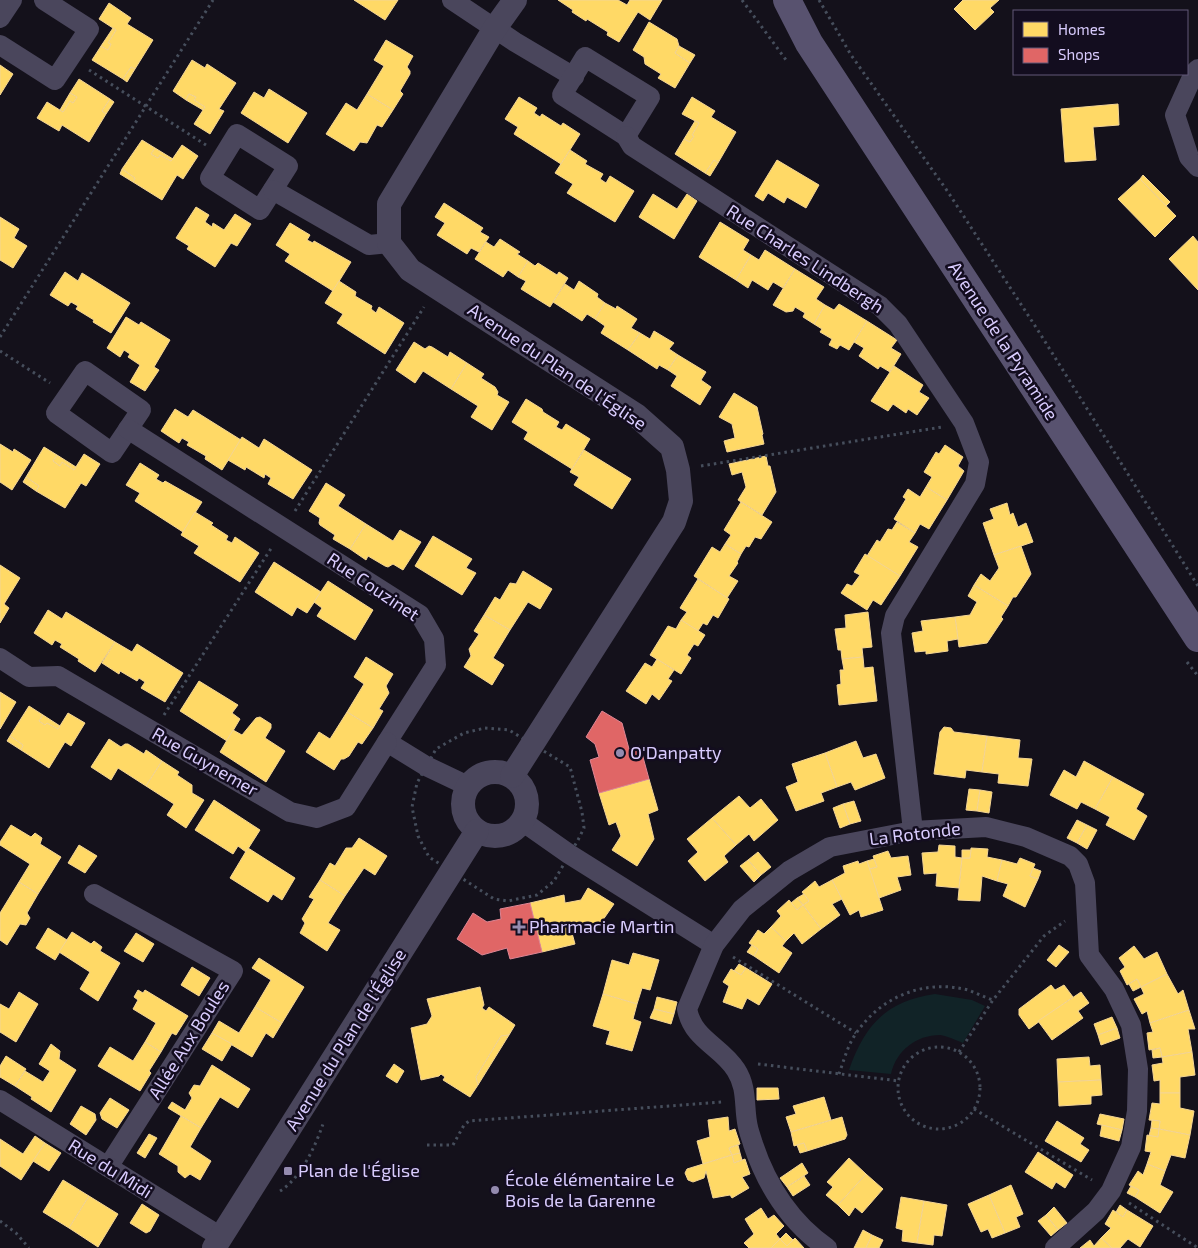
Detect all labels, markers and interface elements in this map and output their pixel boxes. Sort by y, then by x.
legend [1013,10,1188,75]
text: Homes [1058,20,1105,38]
text: Shops [1058,45,1100,63]
street label: Rue Charles Lindbergh [723,199,888,317]
street label: Avenue de la Pyramide [944,257,1063,424]
street label: Avenue du Plan de l'Église [464,298,651,434]
street label: Rue Couzinet [323,547,424,625]
street label: Rue Guynemer [148,722,263,800]
place label: O'Danpatty [630,741,722,763]
marker: O'Danpatty [614,747,626,759]
street label: La Rotonde [868,816,962,850]
place label: Pharmacie Martin [529,915,674,937]
marker: Pharmacie Martin [513,921,525,933]
street label: Avenue du Plan de l'Église [280,944,410,1135]
street label: Allée Aux Boules [143,976,233,1103]
street label: Rue du Midi [65,1134,157,1203]
place label: Plan de l'Église [298,1159,420,1181]
marker: Plan de l'Église [282,1165,294,1177]
place label: École élémentaire Le Bois de la Garenne [505,1168,674,1211]
marker: École élémentaire Le Bois de la Garenne [489,1184,501,1196]

